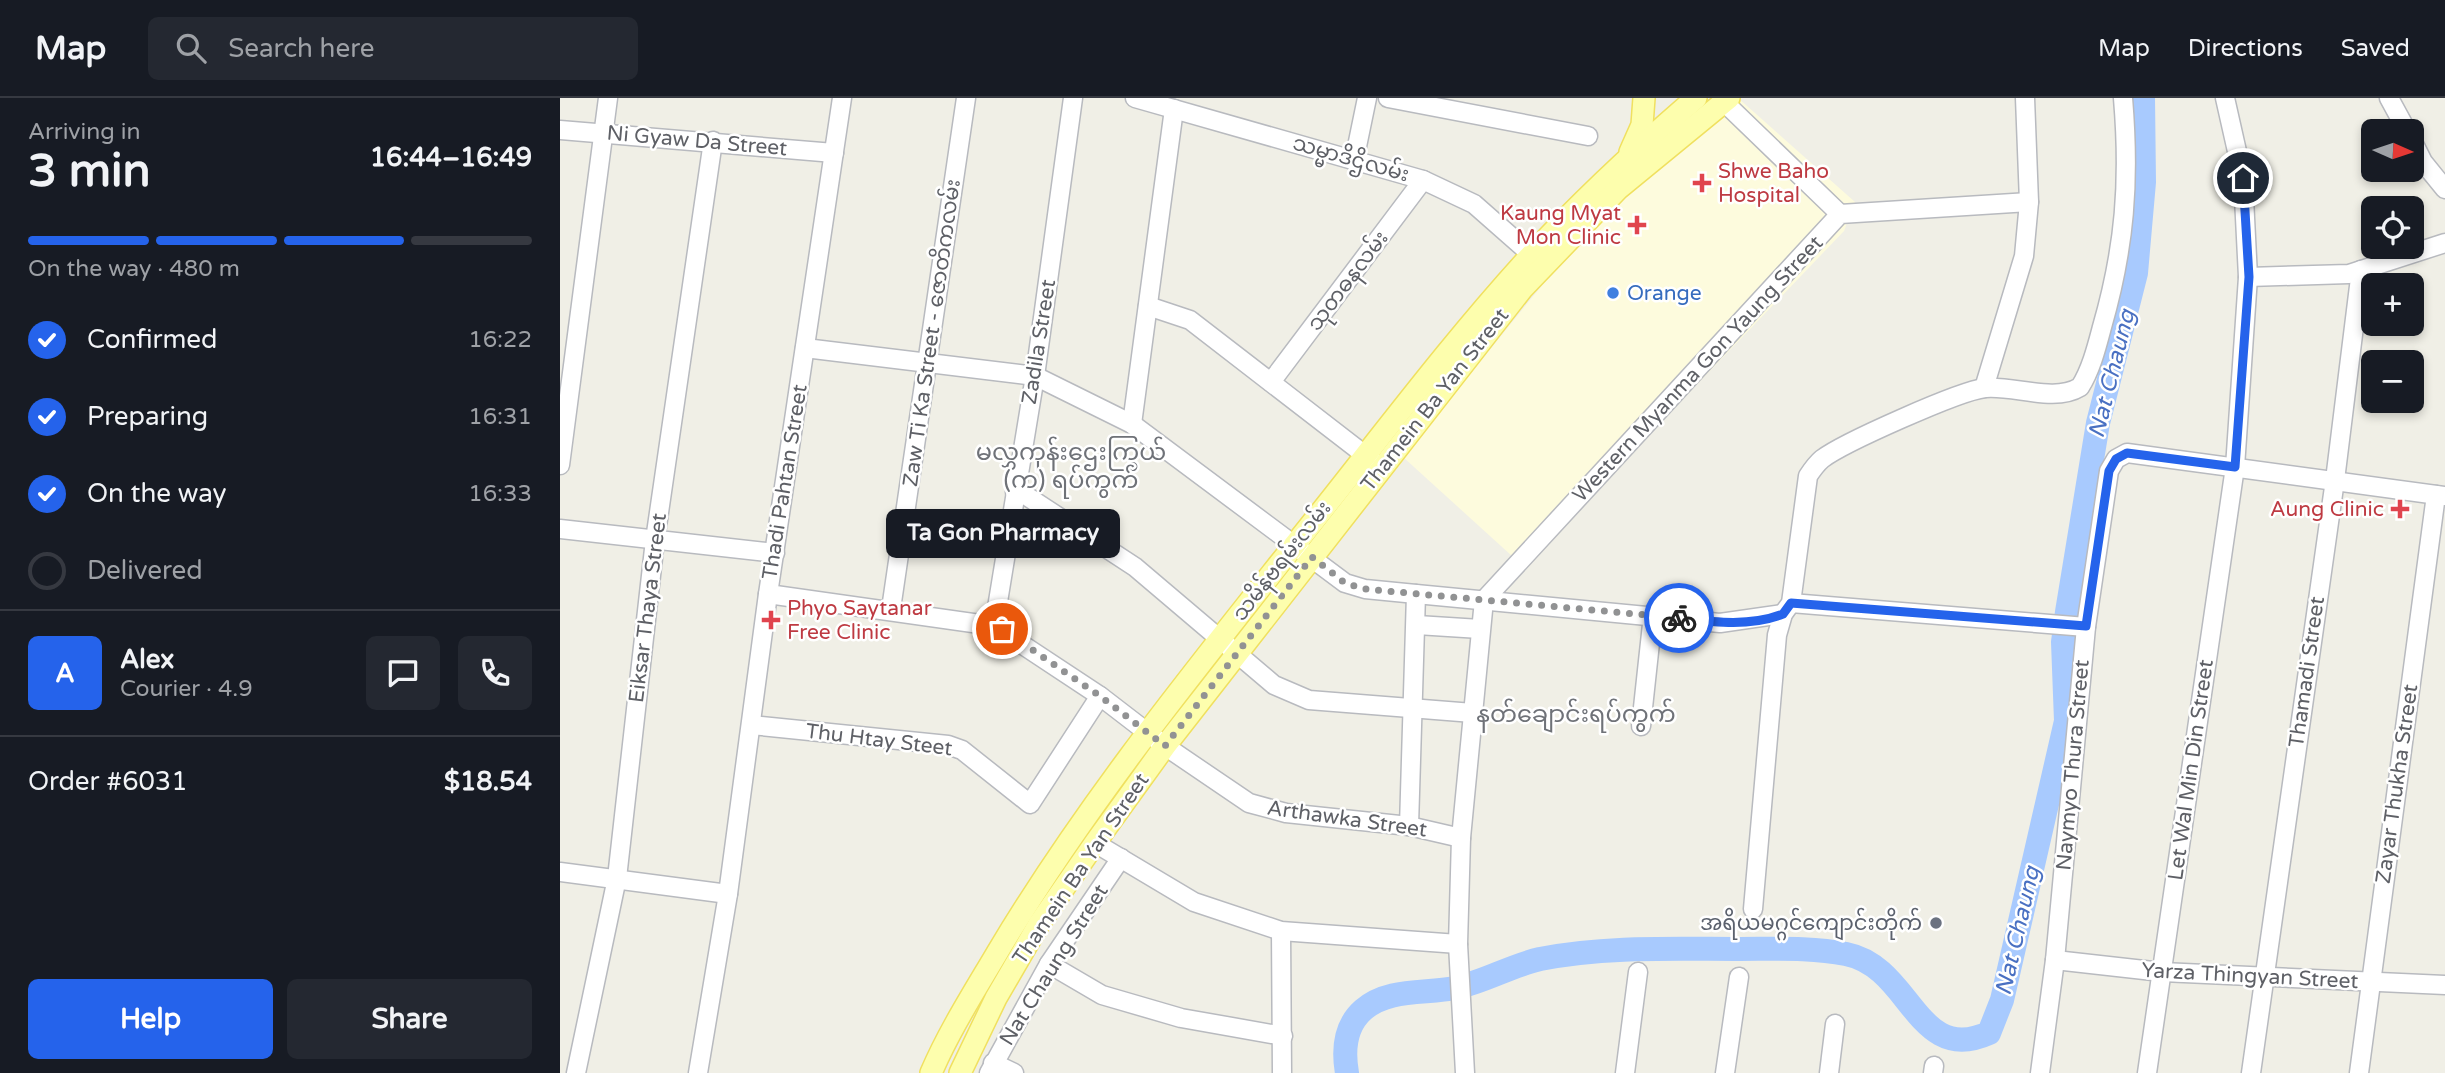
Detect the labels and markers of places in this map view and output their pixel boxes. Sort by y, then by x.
pin [2213,148,2273,208]
place label: Shwe Baho Hospital [1718,159,1829,208]
marker: Shwe Baho Hospital [1692,173,1712,193]
place label: Kaung Myat Mon Clinic [1500,201,1621,250]
marker: Kaung Myat Mon Clinic [1627,215,1647,235]
place label: Orange [1627,281,1702,306]
marker: Orange [1605,285,1621,301]
place label: Aung Clinic [2270,497,2384,522]
marker: Aung Clinic [2390,499,2410,519]
callout: Ta Gon Pharmacy [885,510,1119,559]
place label: Phyo Saytanar Free Clinic [787,596,932,645]
pin [972,599,1032,659]
marker: Phyo Saytanar Free Clinic [761,610,781,630]
place label: အရိယမဂ္ဂင်ကျောင်းတိုက် [1700,907,1922,941]
marker: အရိယမဂ္ဂင်ကျောင်းတိုက် [1928,915,1944,931]

